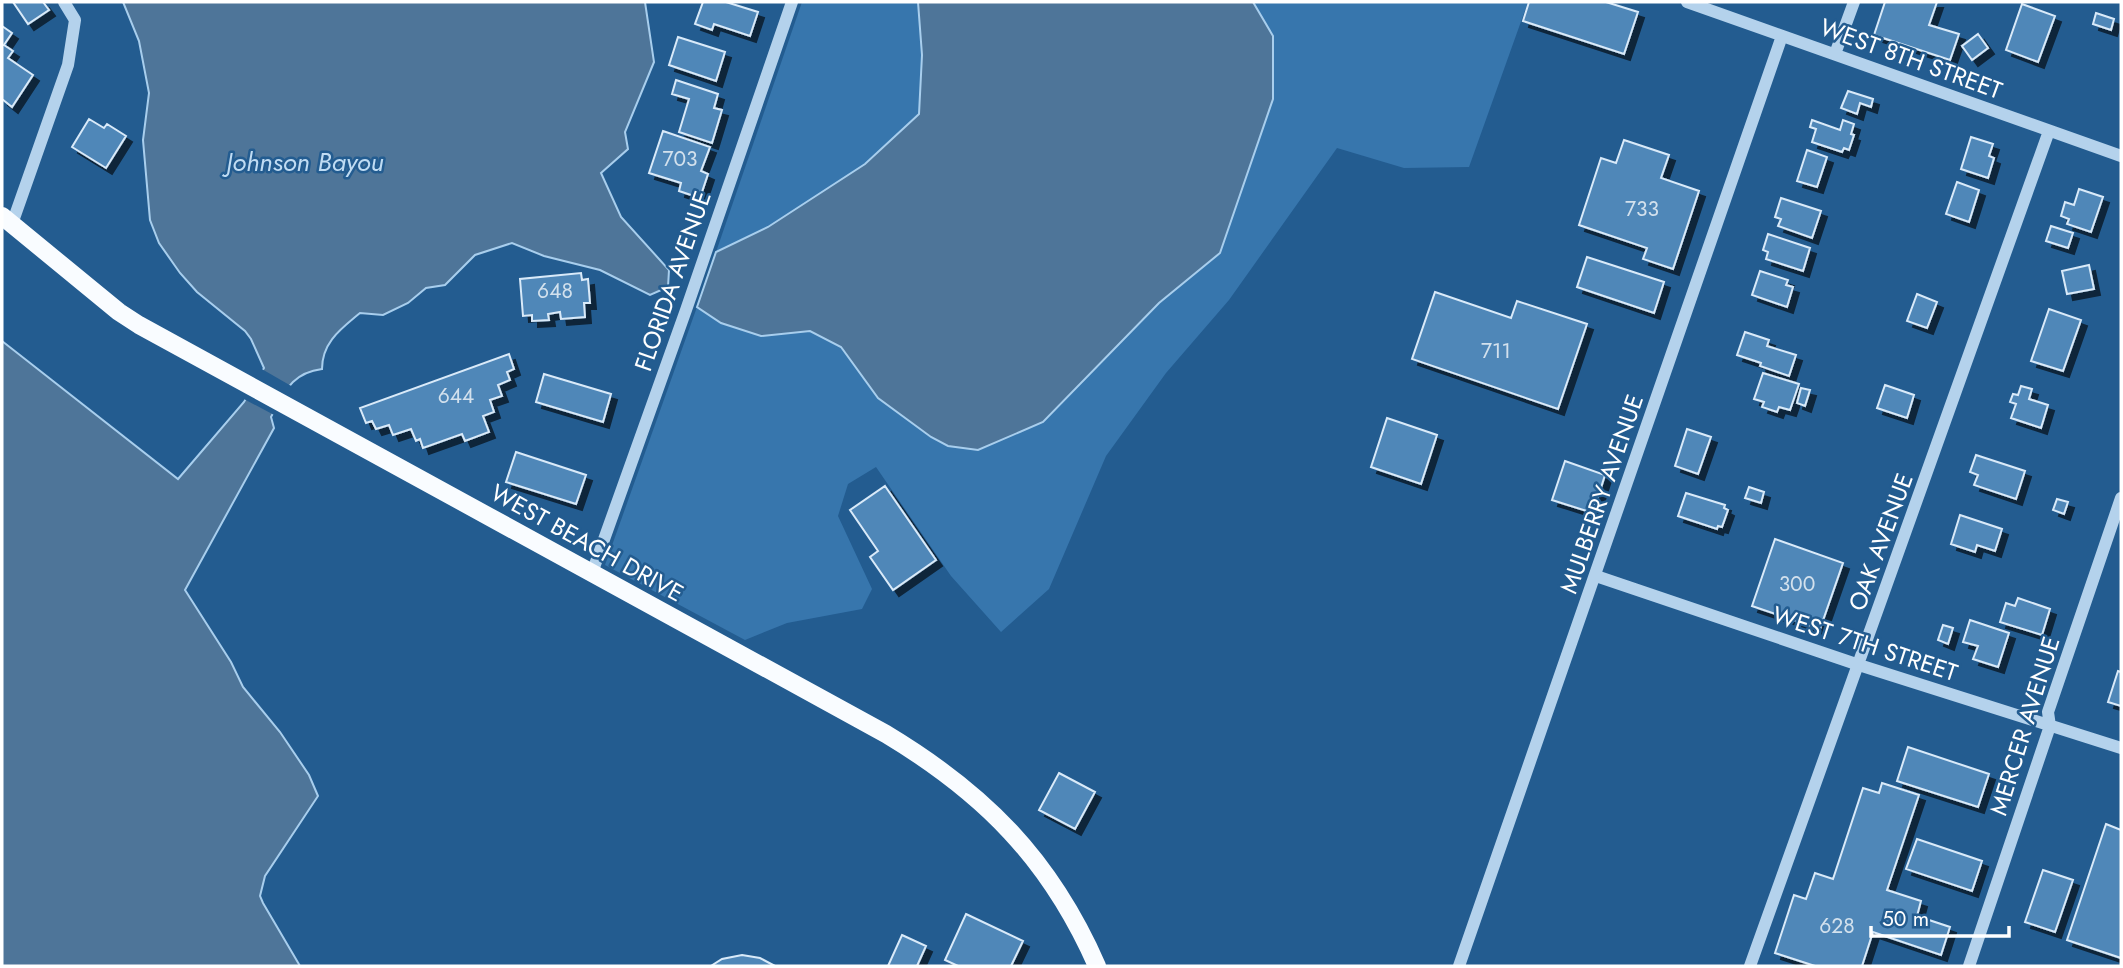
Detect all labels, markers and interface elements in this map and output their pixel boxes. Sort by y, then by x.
street label: WEST 8TH STREET [1815,9,2007,108]
water label: Johnson Bayou [221,143,384,181]
house number: 703 [662,144,698,174]
street label: FLORIDA AVENUE [625,186,720,376]
house number: 733 [1625,194,1659,224]
house number: 648 [537,276,573,306]
house number: 711 [1481,336,1511,366]
house number: 644 [438,381,474,411]
street label: MULBERRY AVENUE [1551,389,1652,598]
street label: OAK AVENUE [1839,468,1922,616]
street label: WEST BEACH DRIVE [484,475,690,610]
house number: 300 [1779,569,1815,599]
street label: WEST 7TH STREET [1768,597,1962,690]
street label: MERCER AVENUE [1981,632,2068,820]
scale bar [1871,894,2009,938]
text: 50 m [1882,904,1929,934]
house number: 628 [1819,911,1855,941]

